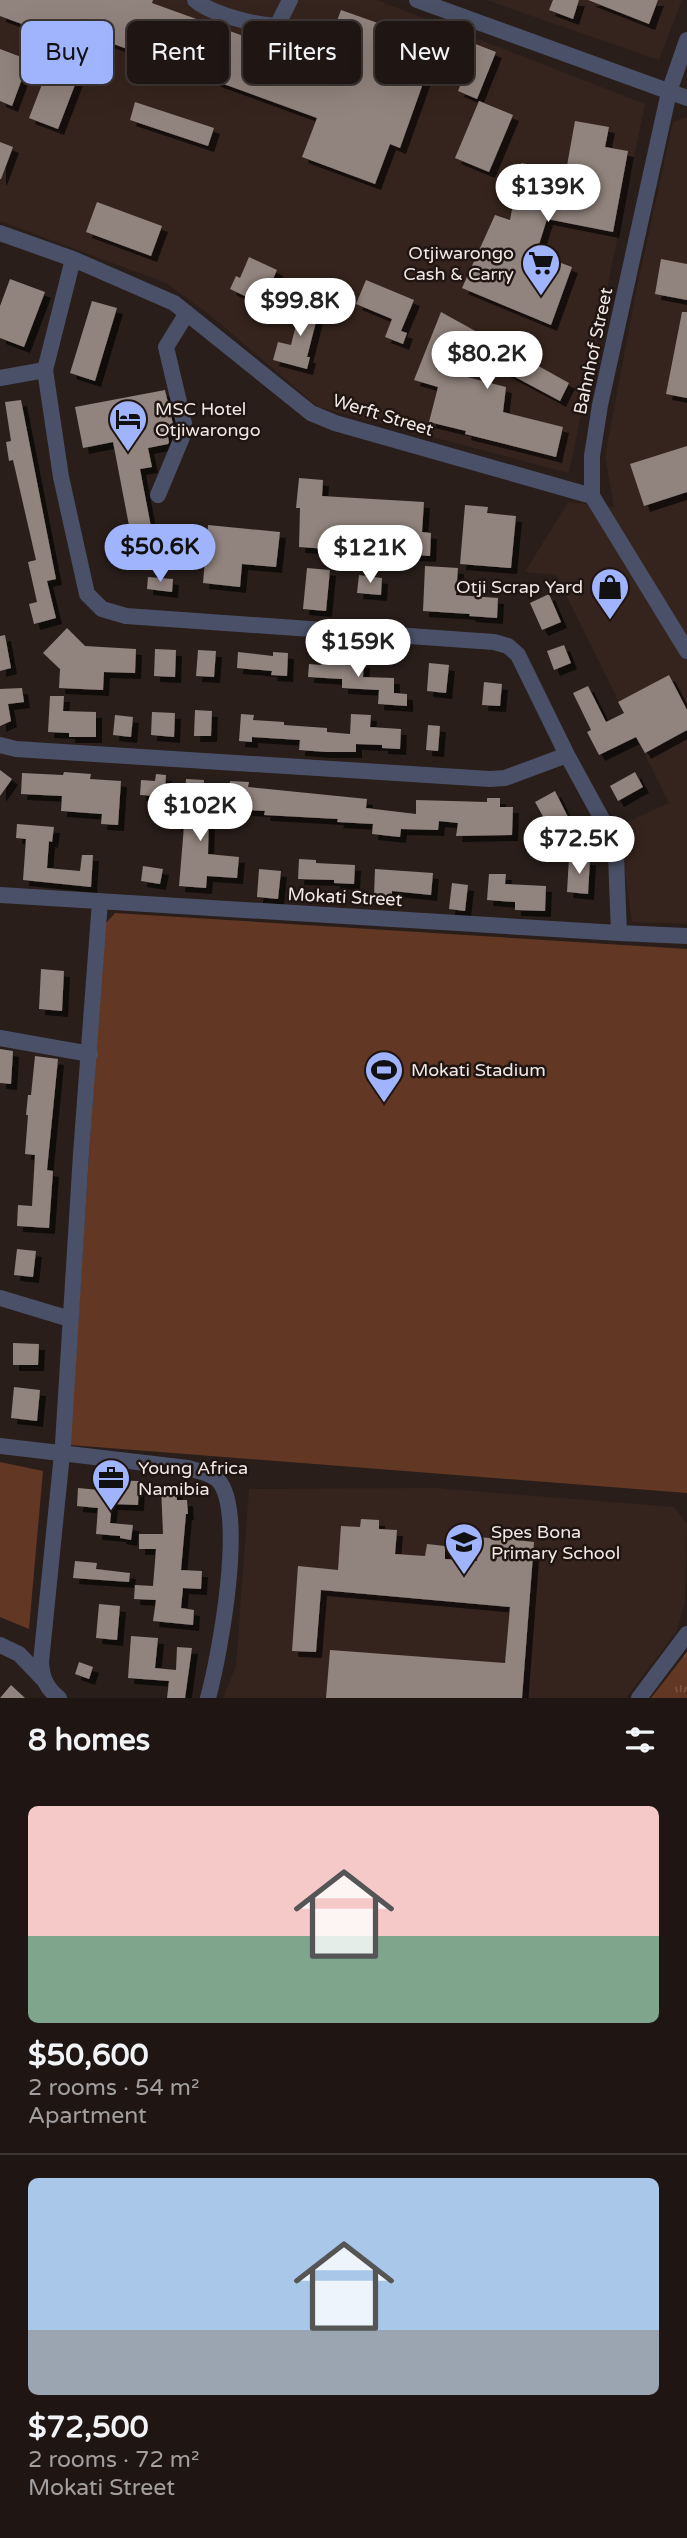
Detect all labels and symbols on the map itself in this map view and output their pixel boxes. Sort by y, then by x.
pin: $139K [499,164,597,224]
place label: Otjiwarongo Cash & Carry [403,242,514,285]
supermarket icon: Otjiwarongo Cash & Carry [520,242,562,297]
pin: $99.8K [243,278,357,338]
street label: Bahnhof Street [569,285,617,417]
pin: $80.2K [430,332,544,391]
street label: Werft Street [330,389,436,441]
hotel icon: MSC Hotel Otjiwarongo [107,398,149,453]
place label: MSC Hotel Otjiwarongo [155,398,261,441]
pin: $50.6K [103,524,217,584]
pin: $121K [321,526,419,585]
shop icon: Otji Scrap Yard [589,566,631,621]
place label: Otji Scrap Yard [456,576,583,598]
pin: $159K [309,620,407,679]
pin: $102K [151,784,249,843]
pin: $72.5K [522,816,636,876]
street label: Mokati Street [287,883,403,911]
sports icon: Mokati Stadium [363,1049,405,1104]
place label: Mokati Stadium [411,1059,546,1081]
office icon: Young Africa Namibia [90,1457,132,1512]
place label: Young Africa Namibia [138,1457,248,1500]
school or university icon: Spes Bona Primary School [443,1521,485,1576]
place label: Spes Bona Primary School [491,1521,620,1564]

